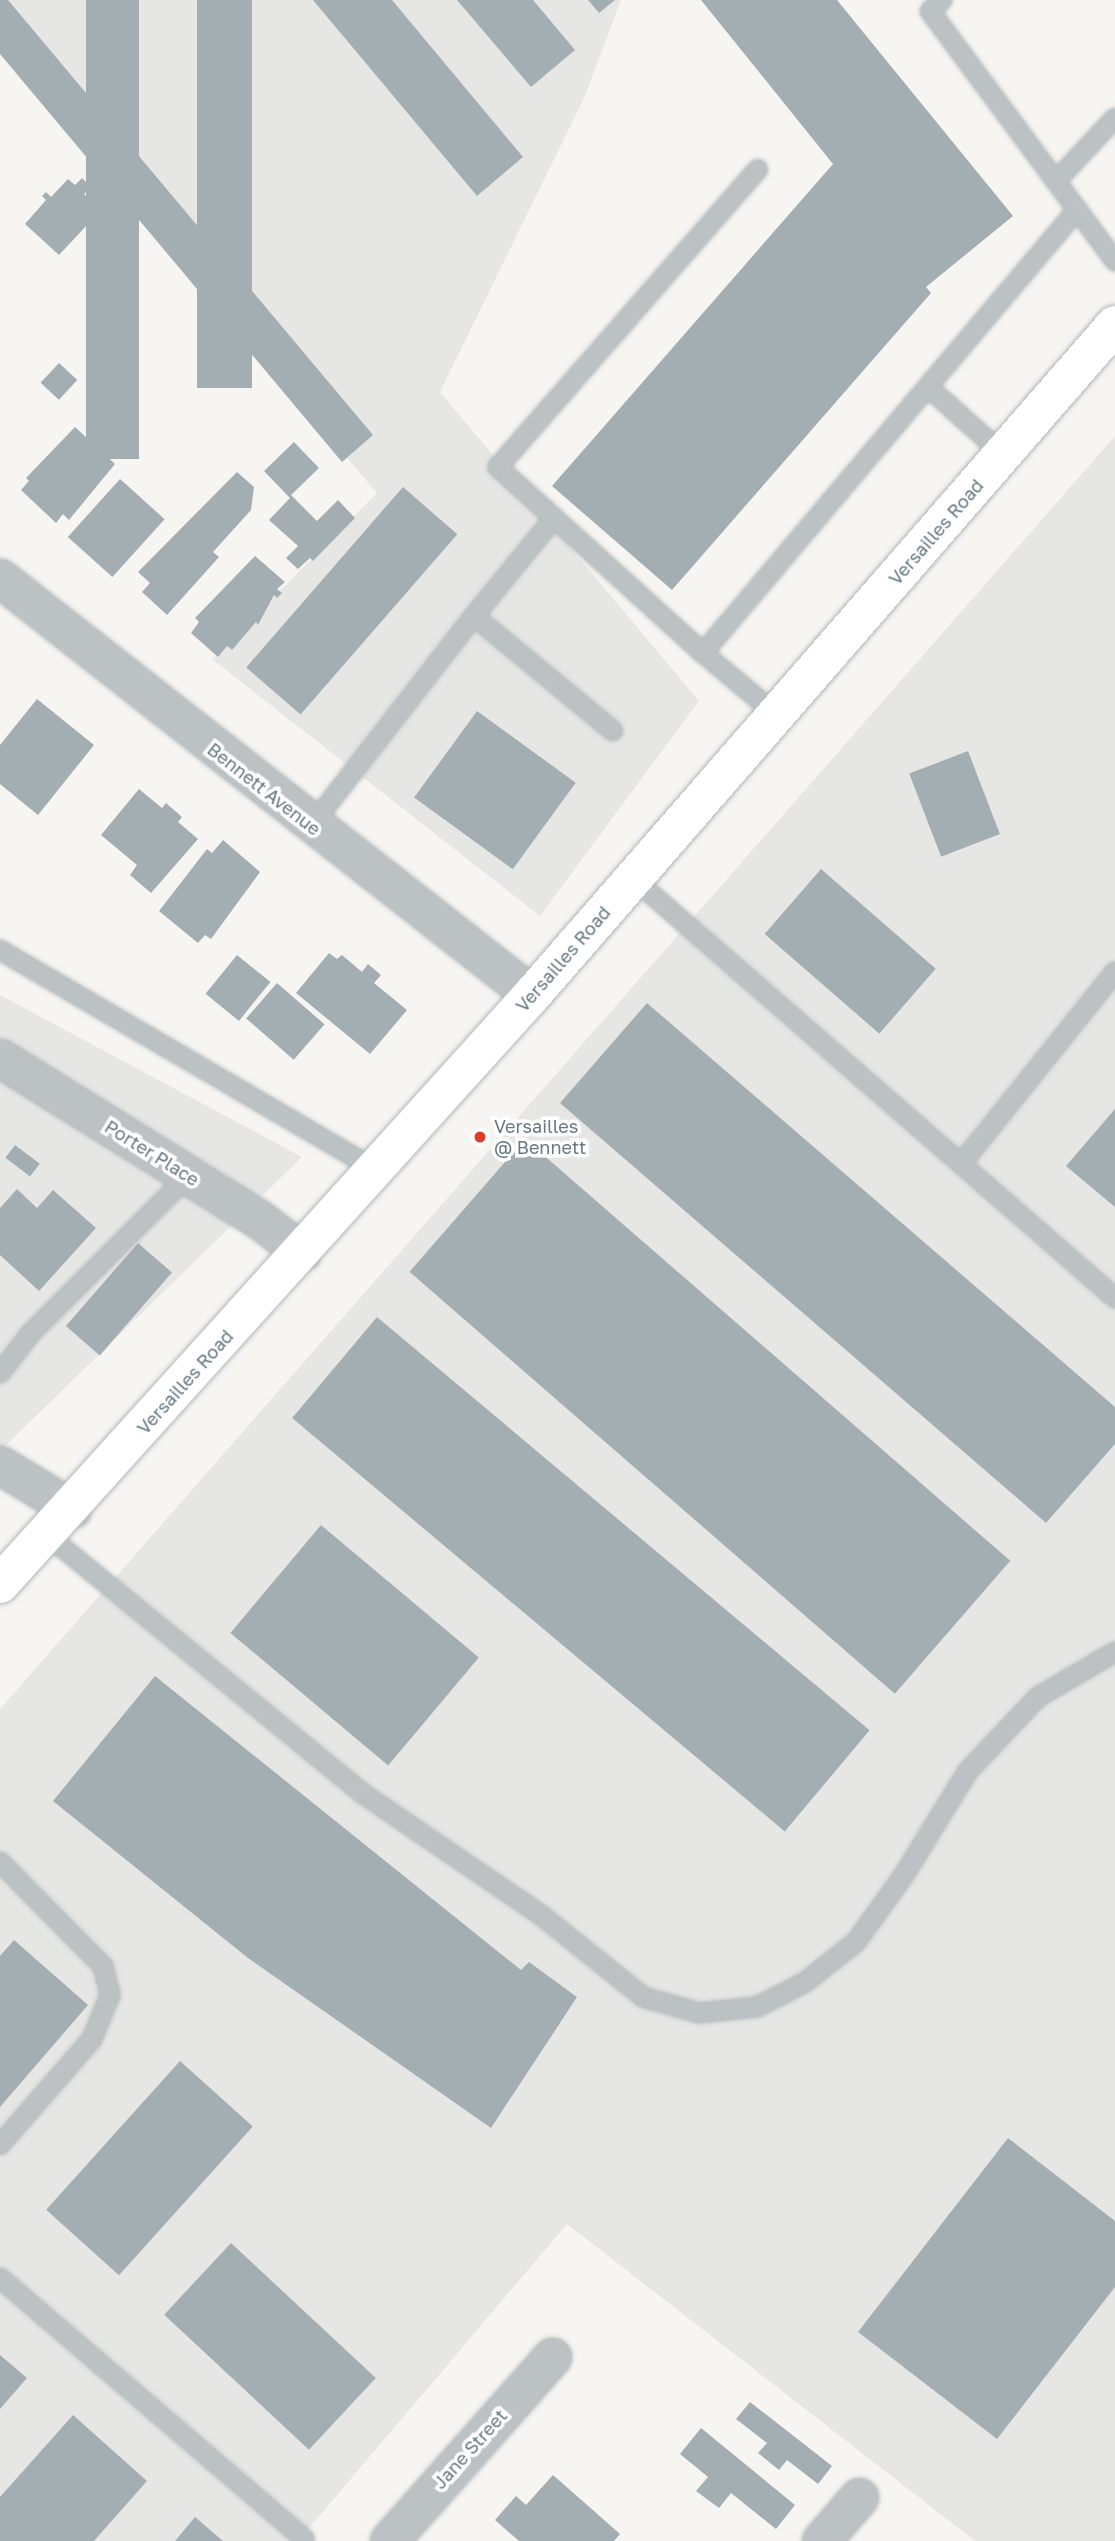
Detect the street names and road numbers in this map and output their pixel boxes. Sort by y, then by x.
street label: Versailles Road [884,475,988,589]
street label: Bennett Avenue [203,738,325,840]
street label: Versailles Road [511,902,615,1016]
street label: Porter Place [101,1116,203,1190]
street label: Versailles Road [133,1325,237,1439]
street label: Jane Street [429,2405,511,2493]

